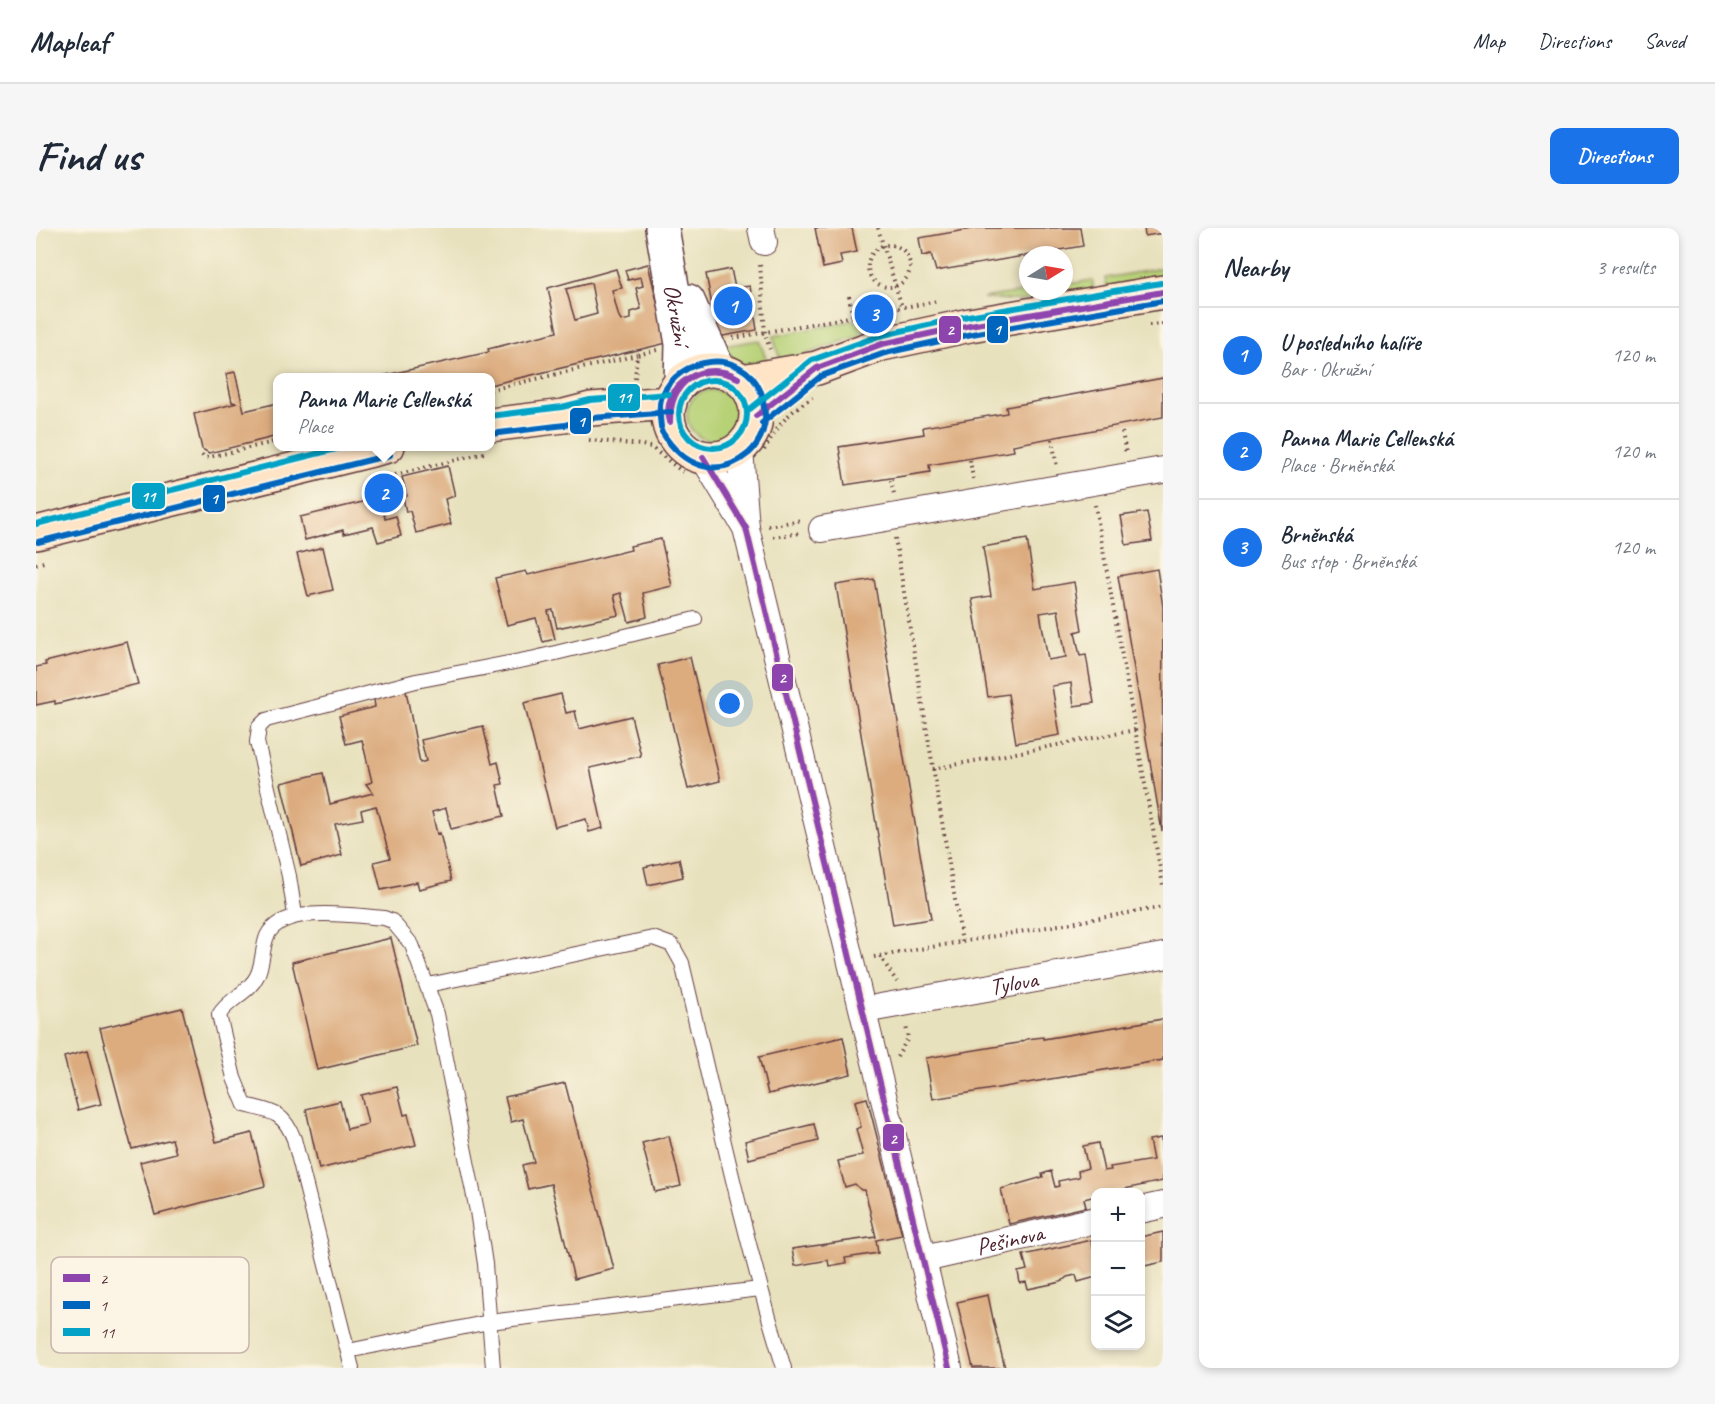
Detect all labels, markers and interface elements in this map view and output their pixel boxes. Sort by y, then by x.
text: Mapleaf [30,24,108,59]
text: Map [1473,28,1505,54]
text: Directions [1538,28,1611,54]
text: Saved [1644,28,1685,54]
button: Directions [1550,128,1679,184]
text: Find us [36,130,141,183]
north arrow [1019,246,1073,300]
text: Nearby [1223,251,1288,284]
text: 3 results [1596,255,1655,280]
street label: Okružní [657,282,698,352]
pin: 1 [714,284,752,328]
pin: 3 [854,292,894,337]
line badge: 2 [938,315,962,344]
line badge: 1 [986,315,1009,344]
text: 2 [946,320,955,340]
text: 1 [993,320,1002,340]
text: U posledního halíře [1280,329,1420,357]
text: 1 [1238,343,1247,368]
text: 120 m [1612,343,1655,368]
text: Bar · Okružní [1280,357,1371,382]
popup [273,373,495,451]
line badge: 11 [607,383,641,412]
text: Panna Marie Cellenská [298,386,470,414]
text: 11 [617,388,633,408]
line badge: 1 [569,407,592,435]
text: 1 [577,412,586,432]
text: Place [298,414,333,439]
text: Panna Marie Cellenská [1280,425,1453,453]
text: 2 [1238,439,1247,464]
text: 120 m [1612,439,1655,464]
text: Place · Brněnská [1280,453,1394,478]
pin: 2 [364,470,404,516]
line badge: 11 [131,482,166,510]
line badge: 1 [202,484,226,513]
text: 11 [141,487,157,507]
text: 1 [210,489,219,509]
text: Brněnská [1280,521,1352,549]
text: 3 [1238,535,1247,560]
text: 120 m [1612,535,1655,560]
text: Bus stop · Brněnská [1280,549,1416,574]
line badge: 2 [771,663,794,692]
text: 2 [778,668,787,688]
your location [715,689,744,718]
street label: Tylova [987,964,1041,1002]
line badge: 2 [882,1123,905,1152]
text: 2 [889,1129,898,1149]
map controls [1091,1188,1145,1350]
button: + [1091,1188,1145,1242]
street label: Pešinova [973,1217,1049,1262]
button: − [1091,1242,1145,1296]
legend [51,1257,249,1353]
text: 2 [100,1269,109,1289]
text: 1 [100,1296,108,1316]
button: layers [1091,1296,1145,1350]
text: 11 [100,1323,115,1343]

